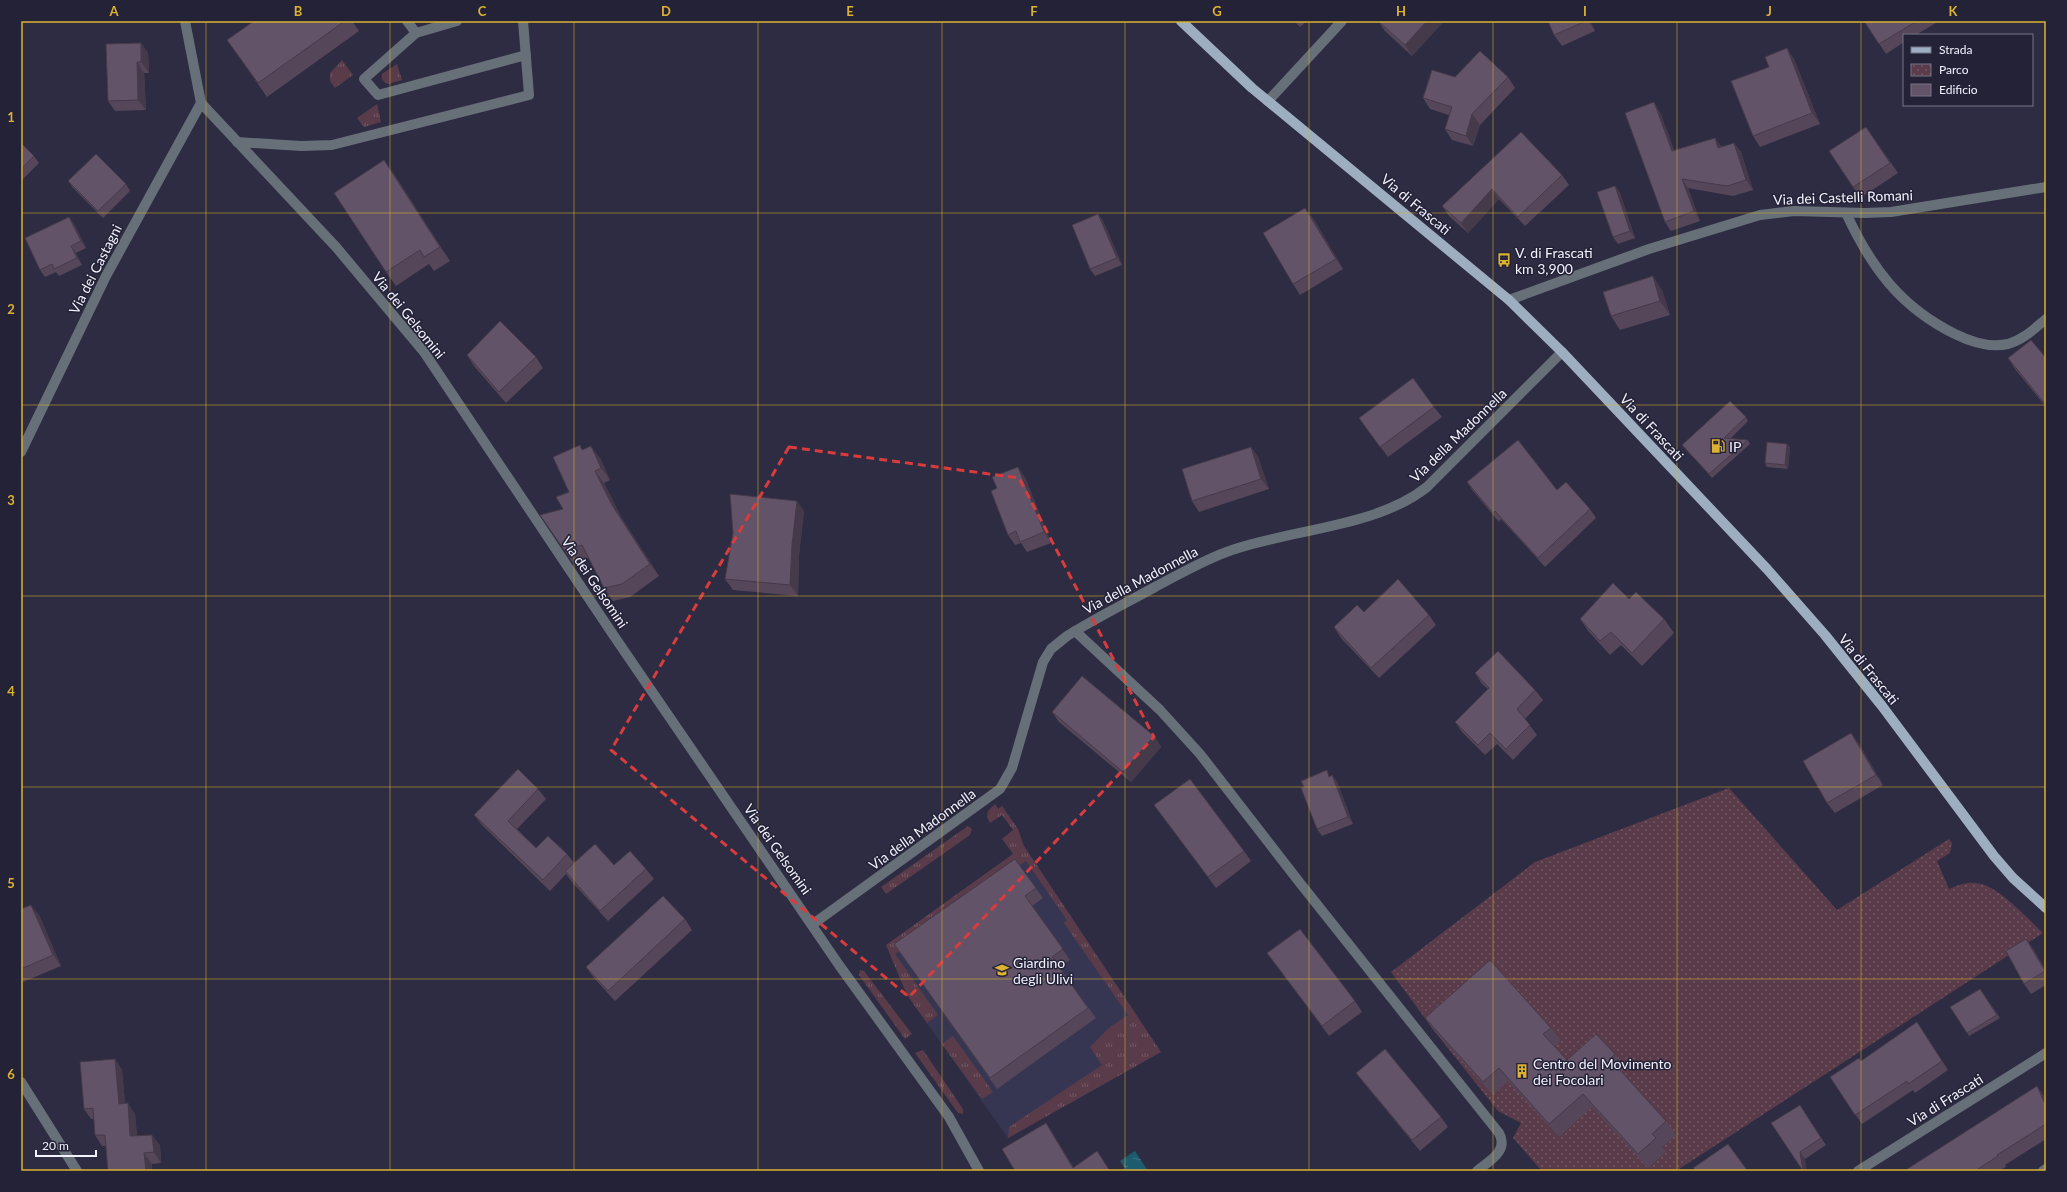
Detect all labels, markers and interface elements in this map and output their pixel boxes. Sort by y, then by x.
text: A [108,3,119,19]
text: B [294,3,303,19]
text: C [478,3,487,19]
text: D [661,3,671,19]
text: E [846,3,854,19]
text: F [1030,3,1038,19]
text: G [1212,3,1222,19]
text: H [1396,3,1406,19]
text: I [1583,3,1587,19]
text: J [1766,3,1772,19]
text: K [1949,3,1959,19]
legend [1903,34,2033,106]
text: Strada [1939,42,1972,57]
text: Parco [1939,62,1969,77]
text: Edificio [1939,82,1978,97]
text: 1 [7,109,15,125]
street label: Via di Frascati [1378,170,1454,238]
street label: Via dei Castelli Romani [1773,186,1913,208]
street label: Via dei Castagni [65,221,125,317]
place label: V. di Frascati km 3,900 [1515,244,1593,277]
bus stop icon: V. di Frascati km 3,900 [1496,252,1512,268]
street label: Via dei Gelsomini [369,268,449,362]
text: 2 [7,301,15,317]
street label: Via della Madonnella [1406,384,1510,486]
street label: Via di Frascati [1617,390,1687,464]
fuel station icon: IP [1710,438,1726,454]
place label: IP [1729,438,1741,455]
text: 3 [7,492,15,508]
street label: Via dei Gelsomini [558,533,632,631]
street label: Via della Madonnella [1080,542,1200,618]
street label: Via di Frascati [1835,630,1903,708]
text: 4 [7,683,15,699]
street label: Via della Madonnella [865,785,979,873]
street label: Via dei Gelsomini [741,801,815,897]
text: 5 [7,875,15,891]
place label: Giardino degli Ulivi [1013,954,1073,987]
school or university icon: Giardino degli Ulivi [994,962,1010,978]
place label: Centro del Movimento dei Focolari [1533,1055,1672,1088]
building icon: Centro del Movimento dei Focolari [1514,1063,1530,1079]
text: 6 [7,1066,15,1082]
street label: Via di Frascati [1904,1070,1986,1130]
scale bar [36,1132,96,1158]
text: 20 m [42,1138,69,1153]

